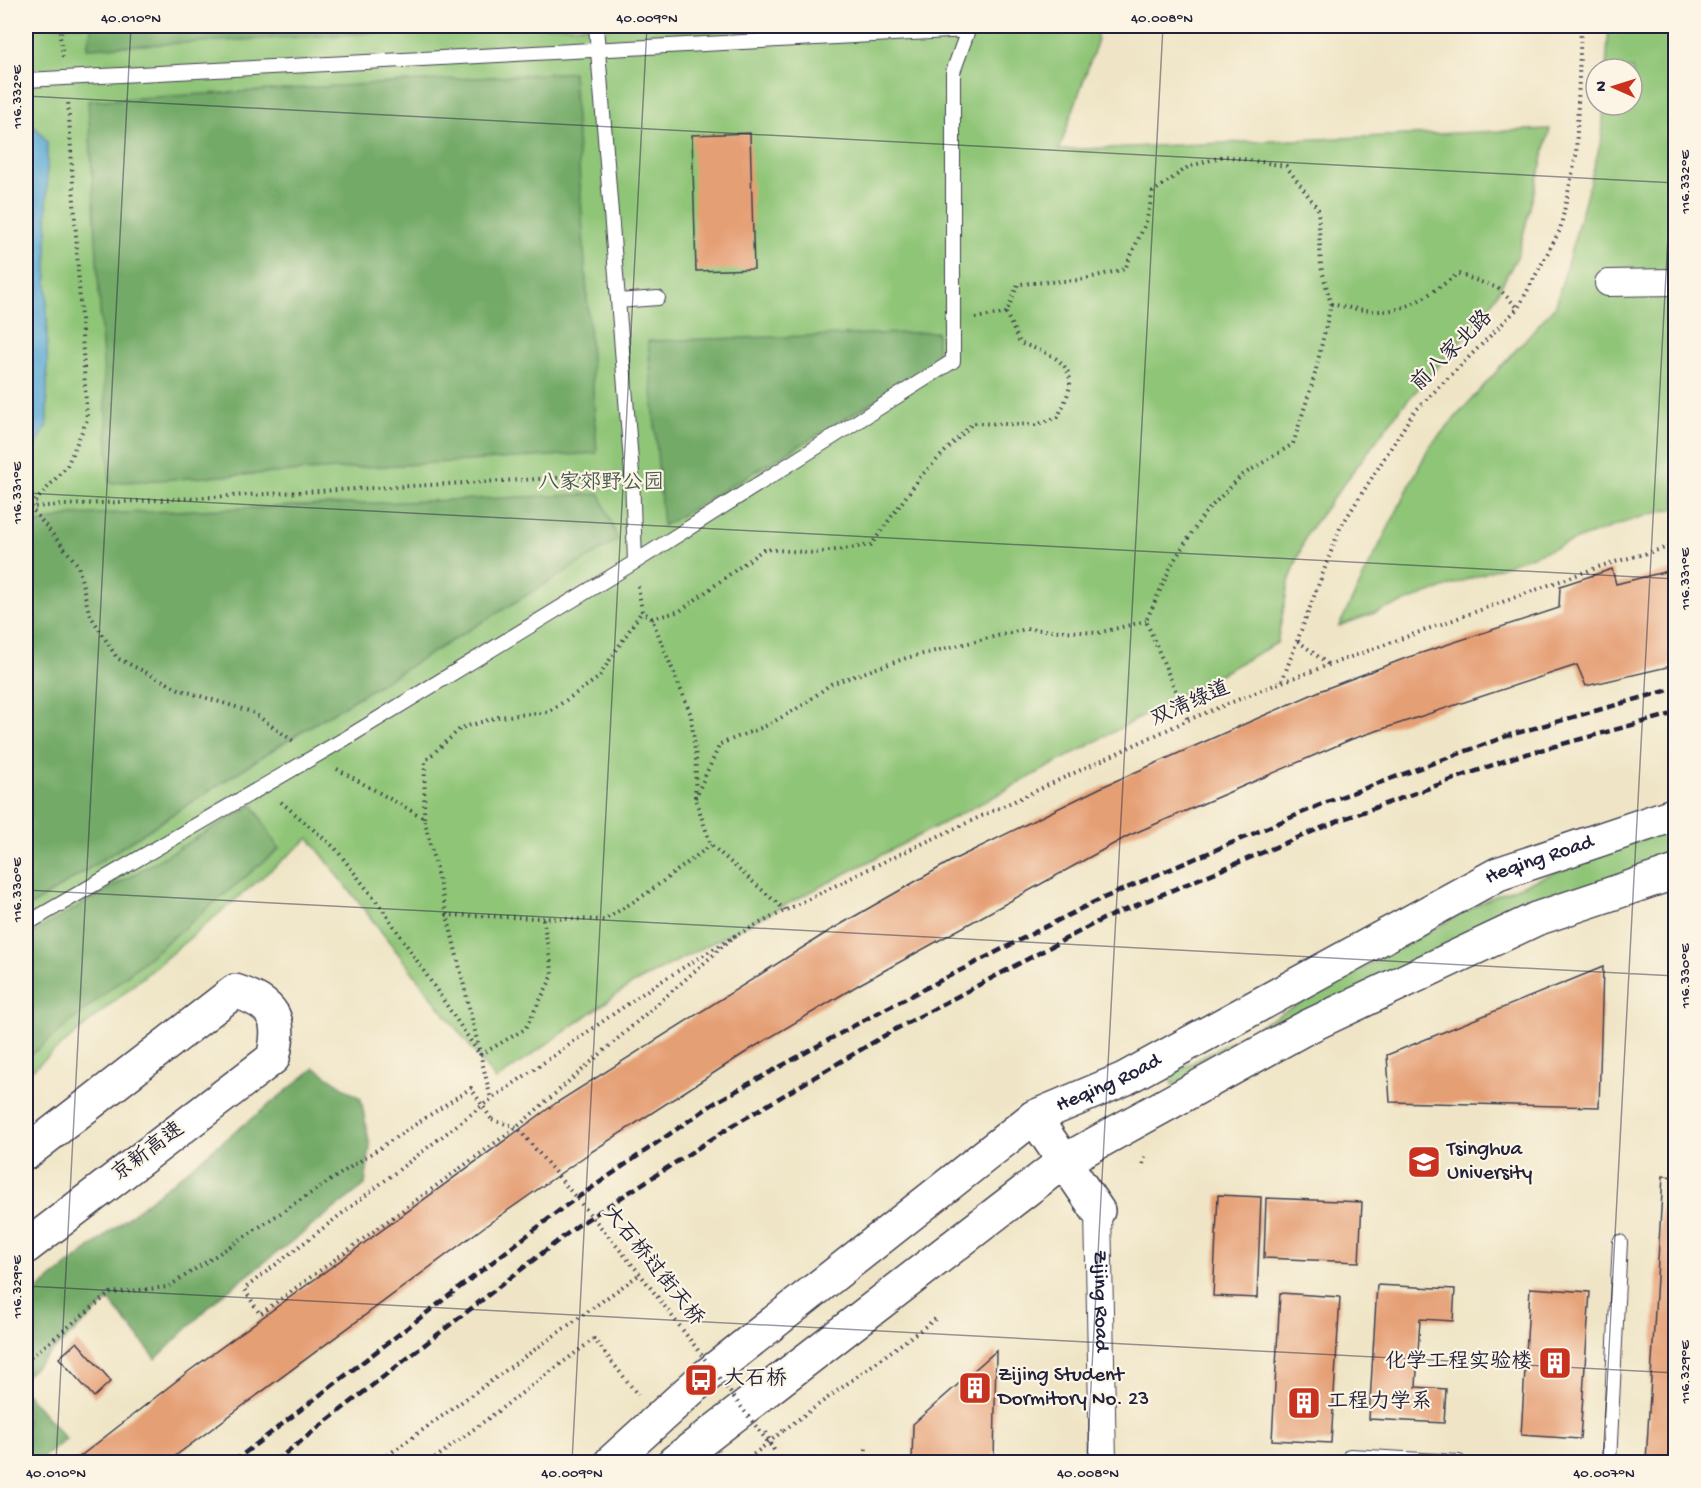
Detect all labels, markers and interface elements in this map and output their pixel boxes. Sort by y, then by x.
text: 40.010°N [101,10,161,28]
text: 40.009°N [616,10,678,28]
text: 40.008°N [1131,10,1193,28]
north arrow [1584,57,1644,117]
text: 116.332°E [9,65,27,130]
text: N [1593,80,1612,92]
text: 116.332°E [1677,150,1695,215]
street label: 前八家北路 [1406,305,1499,398]
text: 116.331°E [9,461,27,525]
park label: 八家郊野公园 [538,471,664,497]
text: 116.331°E [1677,547,1695,611]
street label: 双清绿道 [1147,675,1234,734]
street label: Heqing Road [1481,830,1598,891]
text: 116.330°E [9,857,27,923]
text: 116.330°E [1677,943,1695,1009]
street label: Heqing Road [1053,1048,1167,1119]
street label: 京新高速 [107,1116,190,1188]
place label: Tsinghua University [1446,1138,1532,1187]
school or university icon: Tsinghua University [1406,1144,1442,1180]
street label: 大石桥过街天桥 [596,1201,710,1332]
street label: Zijing Road [1086,1250,1113,1354]
text: 116.329°E [9,1255,27,1320]
text: 116.329°E [1677,1340,1695,1405]
building icon: 化学工程实验楼 [1537,1345,1573,1381]
place label: 化学工程实验楼 [1385,1349,1532,1376]
bus stop icon: 大石桥 [683,1362,719,1398]
place label: Zijing Student Dormitory No. 23 [996,1364,1149,1413]
place label: 大石桥 [724,1367,787,1393]
building icon: Zijing Student Dormitory No. 23 [957,1370,993,1406]
building icon: 工程力学系 [1286,1385,1322,1421]
place label: 工程力学系 [1327,1389,1432,1416]
text: 40.010°N [26,1465,86,1483]
text: 40.009°N [541,1465,603,1483]
text: 40.008°N [1057,1465,1119,1483]
text: 40.007°N [1573,1465,1635,1483]

